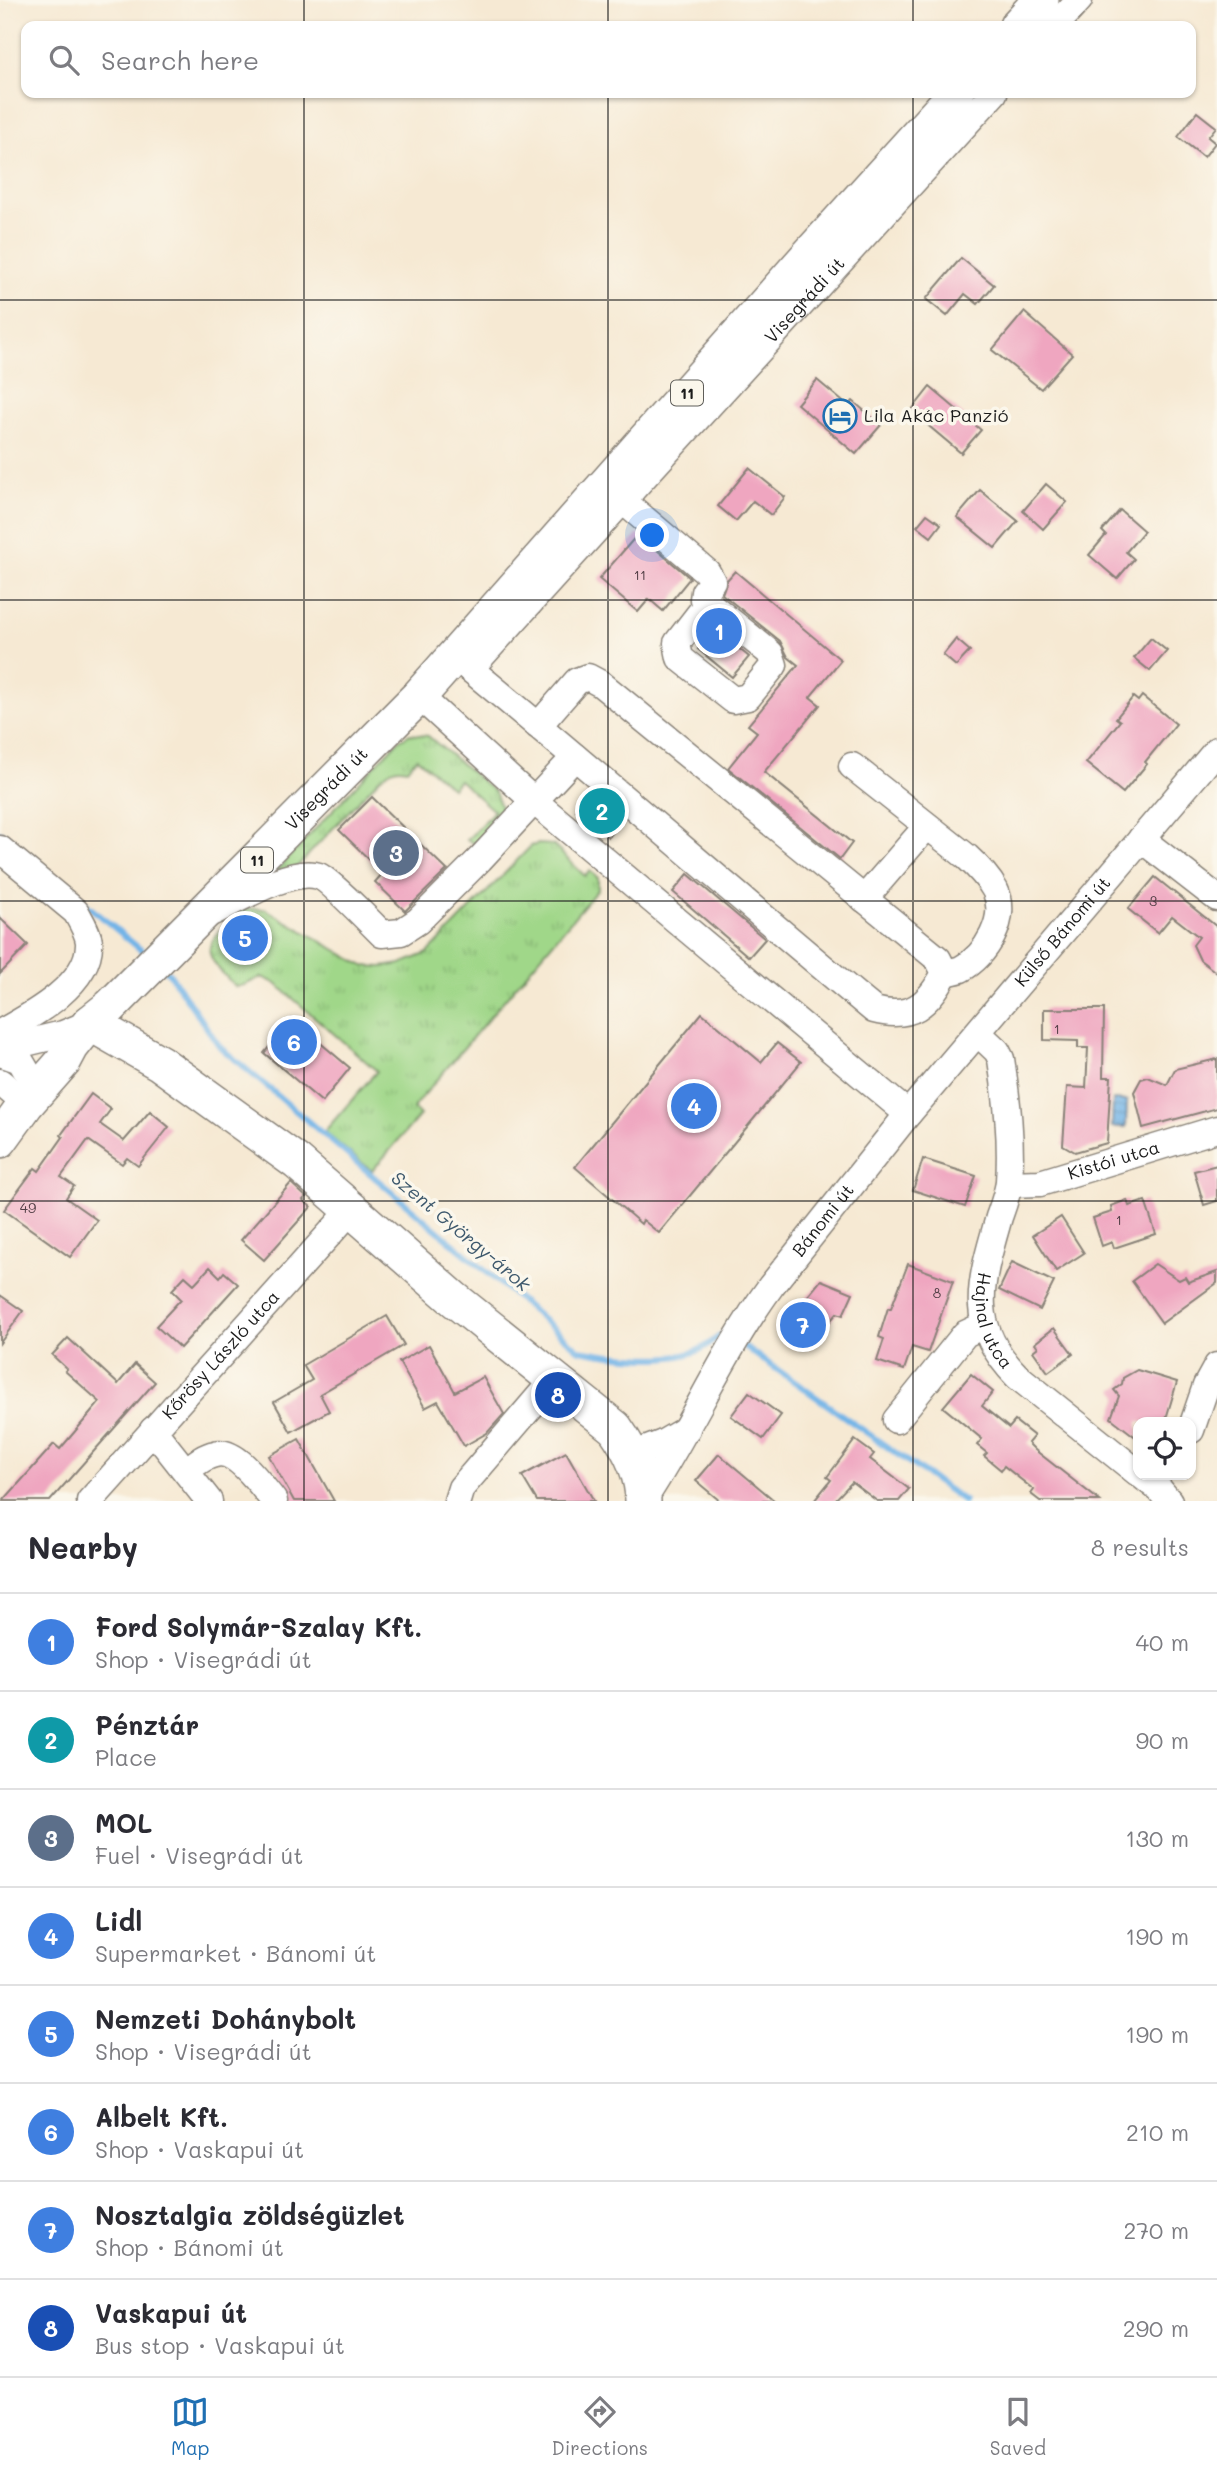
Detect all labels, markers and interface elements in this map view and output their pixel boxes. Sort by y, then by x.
search box [21,21,1196,98]
icon: search [45,41,83,79]
text: Search here [101,43,259,77]
street label: Visegrádi út [759,252,849,348]
road number: 11 [671,380,703,406]
hotel icon: Lila Akác Panzió [821,397,859,435]
place label: Lila Akác Panzió [864,403,1009,427]
your location [635,518,669,552]
house number: 11 [634,565,646,584]
pin: 1 [696,605,742,657]
street label: Visegrádi út [279,741,373,835]
pin: 2 [579,785,625,837]
pin: 3 [373,827,419,879]
road number: 11 [241,848,273,873]
street label: Külső Bánomi út [1008,871,1115,991]
house number: 3 [1149,891,1157,910]
pin: 5 [222,912,268,964]
pin: 6 [271,1016,317,1068]
house number: 1 [1054,1019,1060,1038]
pin: 4 [671,1080,717,1132]
street label: Kistói utca [1065,1134,1162,1185]
water label: Szent György-árok [386,1165,537,1297]
street label: Bánomi út [786,1178,859,1261]
house number: 49 [20,1198,36,1217]
house number: 1 [1116,1210,1122,1229]
street label: Hajnal utca [971,1271,1019,1374]
house number: 8 [933,1283,941,1302]
street label: Kőrösy László utca [156,1285,284,1424]
pin: 7 [780,1299,826,1351]
pin: 8 [535,1369,581,1421]
map controls [1133,1417,1196,1480]
button: locate [1133,1417,1196,1480]
text: Nearby [28,1527,138,1567]
text: 8 results [1091,1532,1189,1562]
text: Ford Solymár-Szalay Kft. [95,1610,422,1644]
text: 1 [46,1627,56,1657]
text: 40 m [1136,1627,1189,1657]
text: Shop · Visegrádi út [95,1644,312,1674]
text: Pénztár [95,1708,199,1742]
text: 2 [45,1725,57,1755]
text: 90 m [1136,1725,1189,1755]
text: Place [95,1742,157,1772]
text: MOL [95,1806,152,1840]
text: 3 [44,1823,58,1853]
text: 130 m [1125,1823,1189,1853]
text: Fuel · Visegrádi út [95,1840,303,1870]
text: Lidl [95,1904,142,1938]
text: 4 [44,1921,58,1951]
text: 190 m [1125,1921,1189,1951]
text: Supermarket · Bánomi út [95,1938,376,1968]
text: Nemzeti Dohánybolt [95,2002,356,2036]
text: 5 [44,2019,58,2049]
text: 190 m [1125,2019,1189,2049]
text: Shop · Visegrádi út [95,2036,312,2066]
text: Albelt Kft. [95,2100,228,2134]
text: 6 [44,2117,58,2147]
text: 210 m [1126,2117,1189,2147]
text: Shop · Vaskapui út [95,2134,304,2164]
text: Nosztalgia zöldségüzlet [95,2198,405,2232]
text: 7 [45,2215,57,2245]
text: 270 m [1124,2215,1189,2245]
text: Shop · Bánomi út [95,2232,284,2262]
text: Vaskapui út [95,2296,247,2330]
text: 8 [44,2313,58,2343]
text: 290 m [1123,2313,1189,2343]
text: Bus stop · Vaskapui út [95,2330,345,2360]
tab: Map [171,2393,210,2460]
tab: Directions [551,2393,648,2460]
tab: Saved [990,2393,1046,2460]

